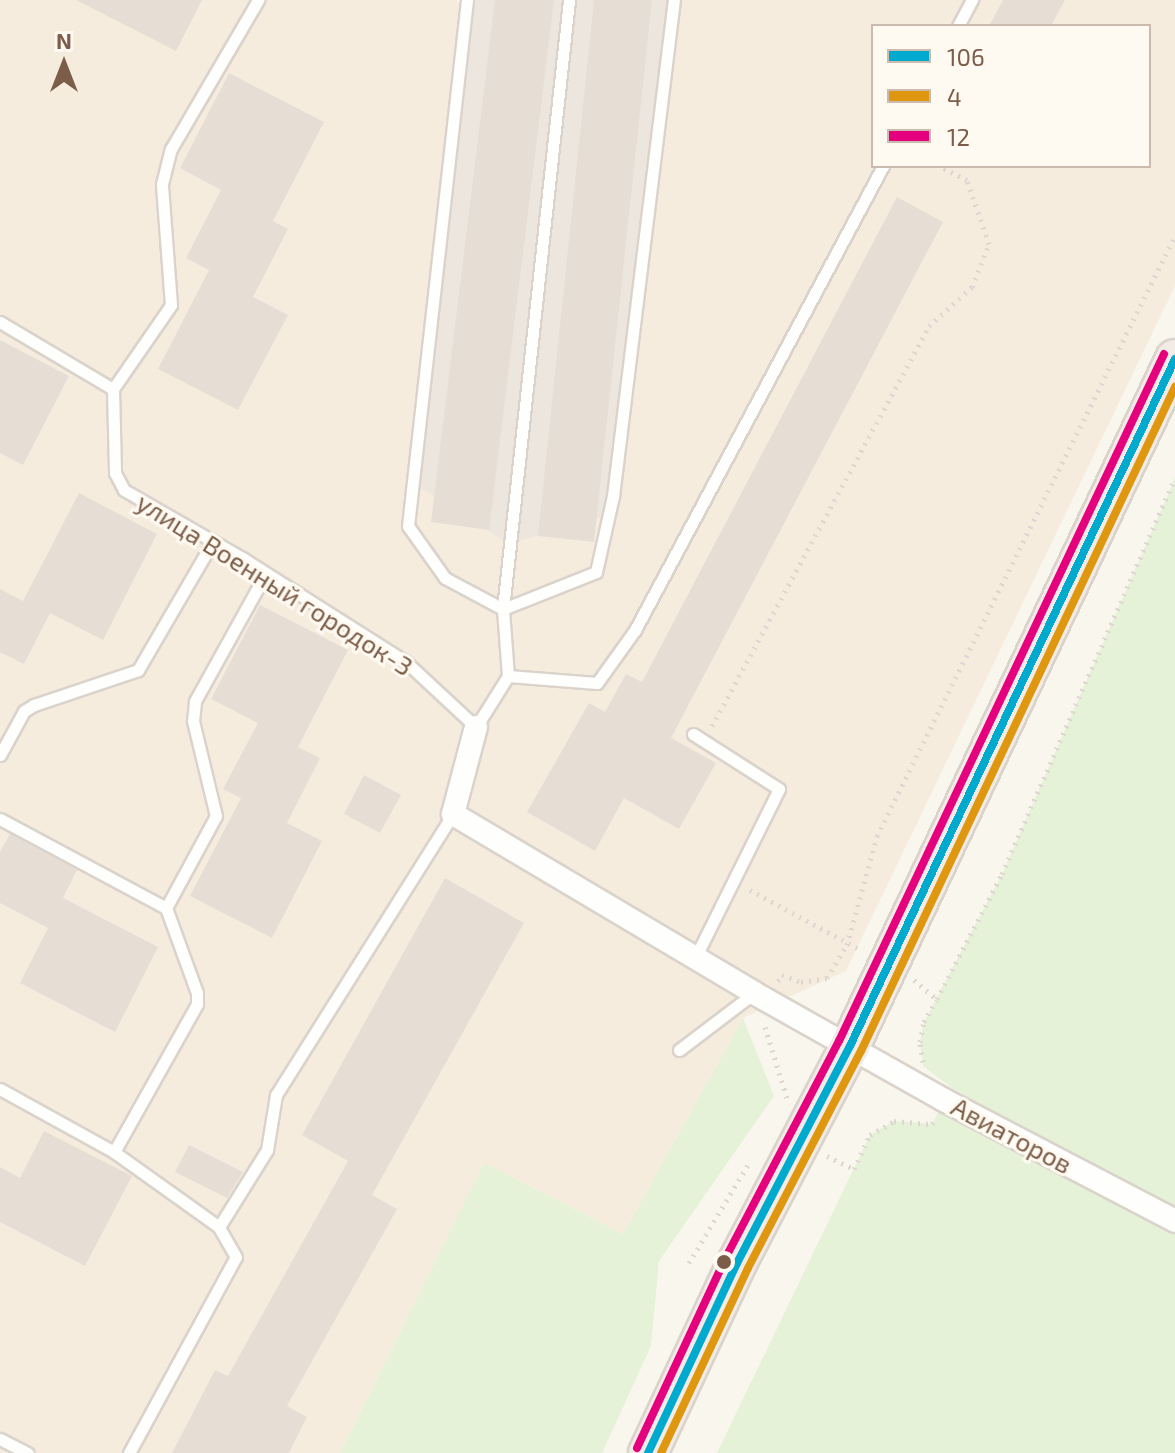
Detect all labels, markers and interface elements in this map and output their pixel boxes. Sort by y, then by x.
north arrow [24,24,104,104]
legend [871,24,1151,168]
text: N [56,27,72,53]
text: 106 [947,42,985,71]
text: 4 [947,82,962,111]
text: 12 [947,122,970,151]
street label: улица Военный городок-3 [131,486,419,682]
street label: Авиаторов [946,1090,1078,1180]
unlabelled marker [716,1254,732,1270]

